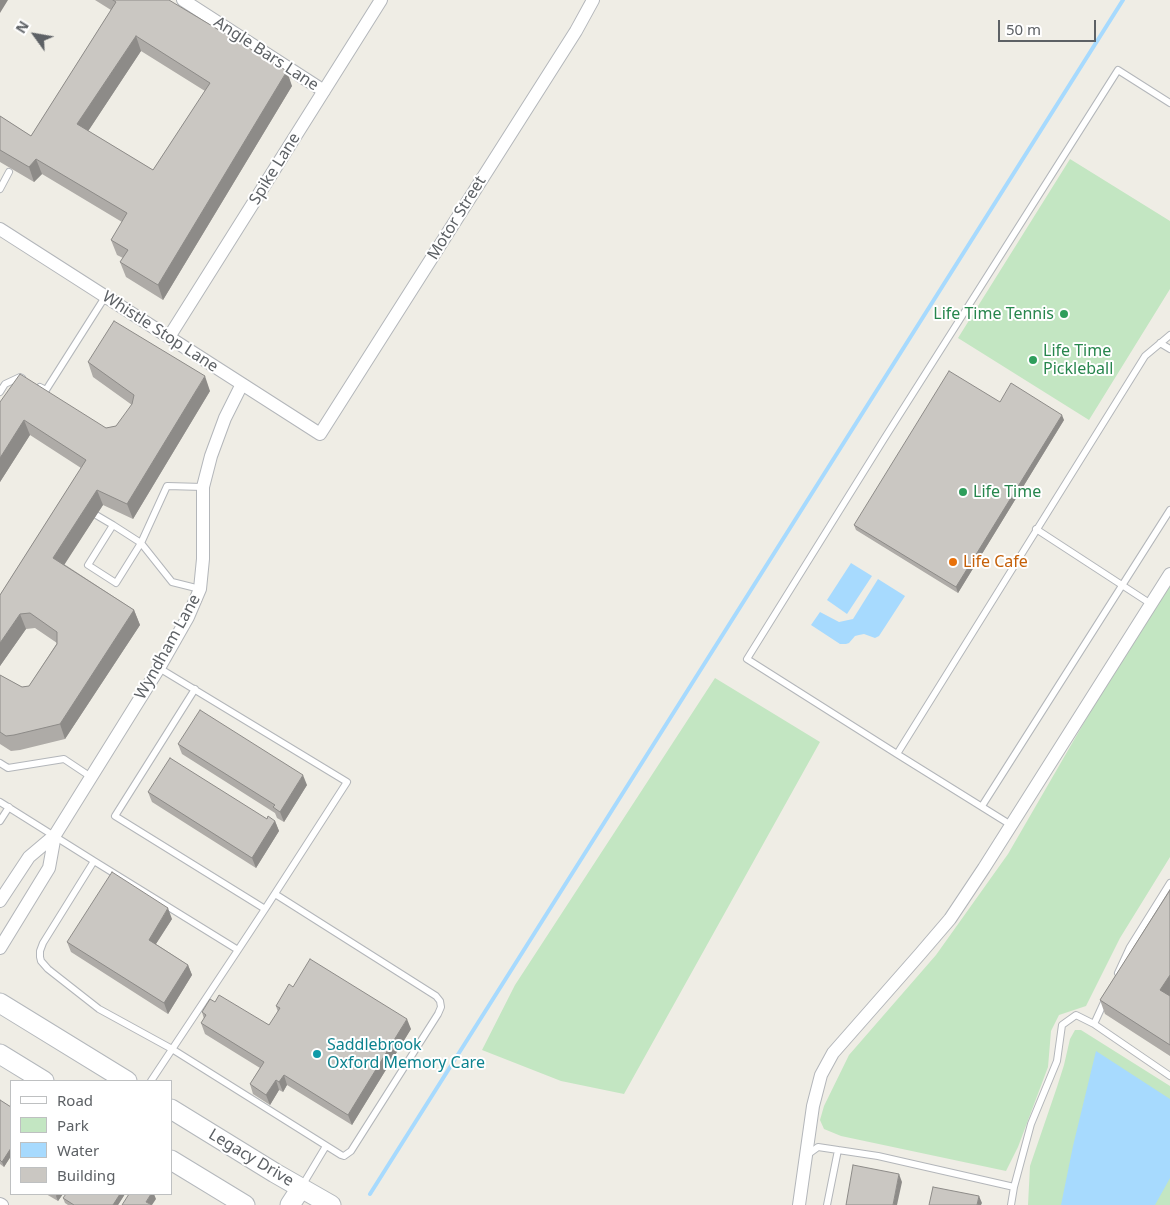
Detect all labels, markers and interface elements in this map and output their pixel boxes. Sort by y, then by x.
north arrow [10,10,60,60]
scale bar [1000,10,1098,42]
street label: Angle Bars Lane [210,13,322,95]
text: N [11,17,33,37]
text: 50 m [1006,19,1041,39]
street label: Spike Lane [245,130,305,208]
street label: Motor Street [424,173,490,263]
street label: Whistle Stop Lane [99,287,221,377]
place label: Life Time Tennis [933,304,1054,324]
marker: Life Time Tennis [1058,308,1070,320]
place label: Life Time Pickleball [1043,341,1113,379]
marker: Life Time Pickleball [1027,354,1039,366]
place label: Life Time [973,482,1041,502]
marker: Life Time [957,486,969,498]
place label: Life Cafe [963,552,1028,572]
marker: Life Cafe [947,556,959,568]
street label: Wyndham Lane [131,591,205,703]
place label: Saddlebrook Oxford Memory Care [327,1035,485,1073]
marker: Saddlebrook Oxford Memory Care [311,1048,323,1060]
legend [10,1080,172,1195]
text: Road [57,1090,93,1110]
text: Park [57,1115,89,1135]
street label: Legacy Drive [205,1125,297,1191]
text: Water [57,1140,99,1160]
text: Building [57,1165,115,1185]

